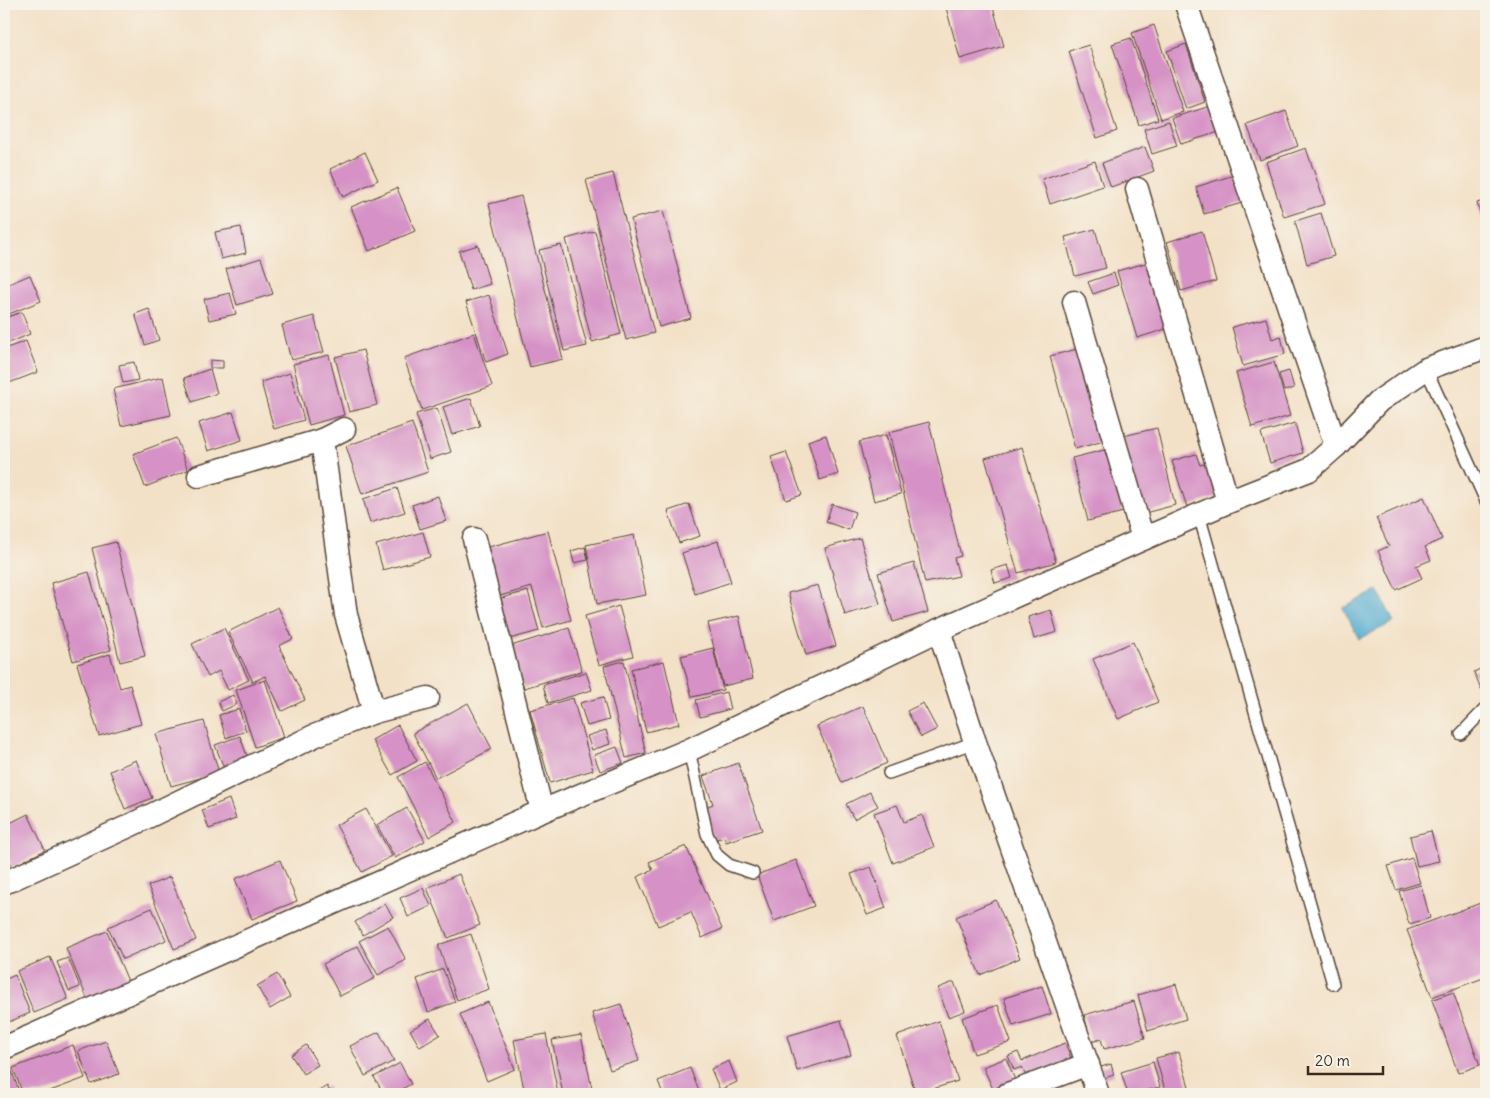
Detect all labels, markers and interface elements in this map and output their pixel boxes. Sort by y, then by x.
scale bar [1308,1043,1382,1075]
text: 20 m [1315,1051,1350,1070]

